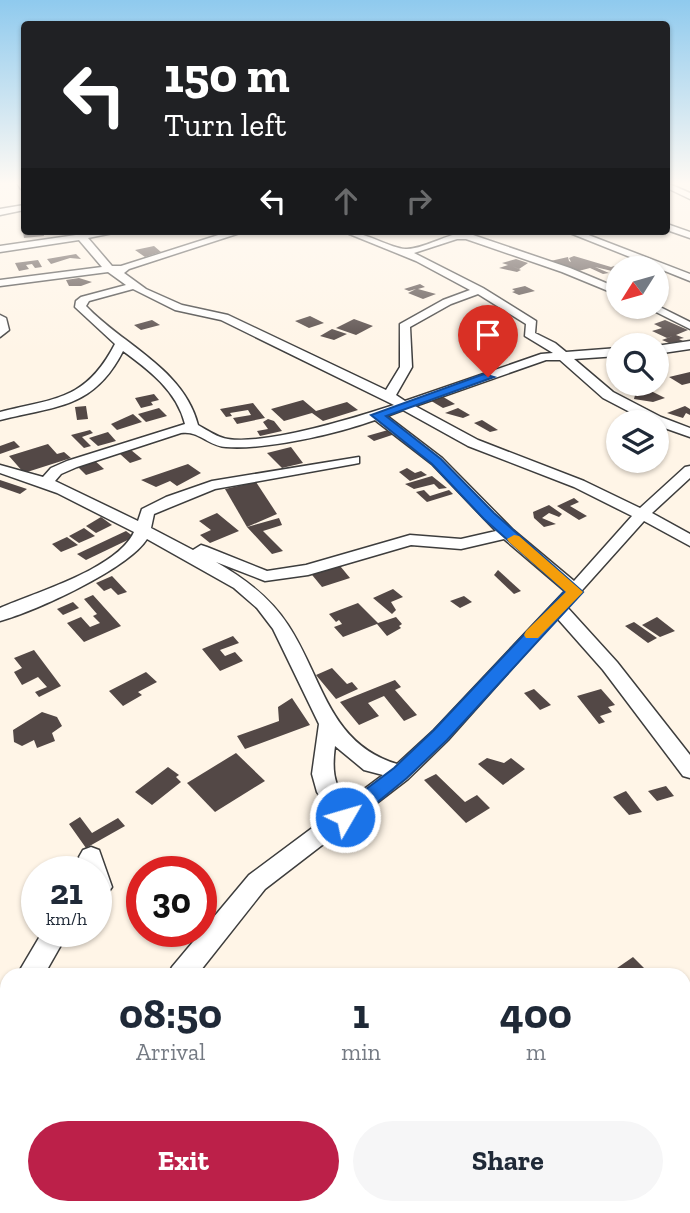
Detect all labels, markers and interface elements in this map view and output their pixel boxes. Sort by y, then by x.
text: 150 m [164,46,290,105]
icon: left [49,49,140,140]
text: Turn left [164,106,286,144]
icon: left [254,182,292,220]
icon: ahead [327,182,365,220]
icon: right [400,182,438,220]
north arrow [606,256,668,318]
map controls [606,256,669,473]
pin [458,305,518,377]
icon: arrive [469,316,507,354]
button: search [606,333,669,396]
button: layers [606,410,669,473]
position arrow [308,780,382,854]
speed limit sign: 30 [126,856,217,947]
text: 21 [50,871,83,913]
text: km/h [46,908,87,930]
text: 08:50 [119,988,222,1039]
text: 1 [353,988,370,1039]
text: 400 [500,988,572,1039]
text: Arrival [136,1038,205,1066]
text: min [341,1038,381,1066]
text: m [526,1038,546,1066]
button: Exit [28,1121,339,1201]
button: Share [353,1121,663,1201]

